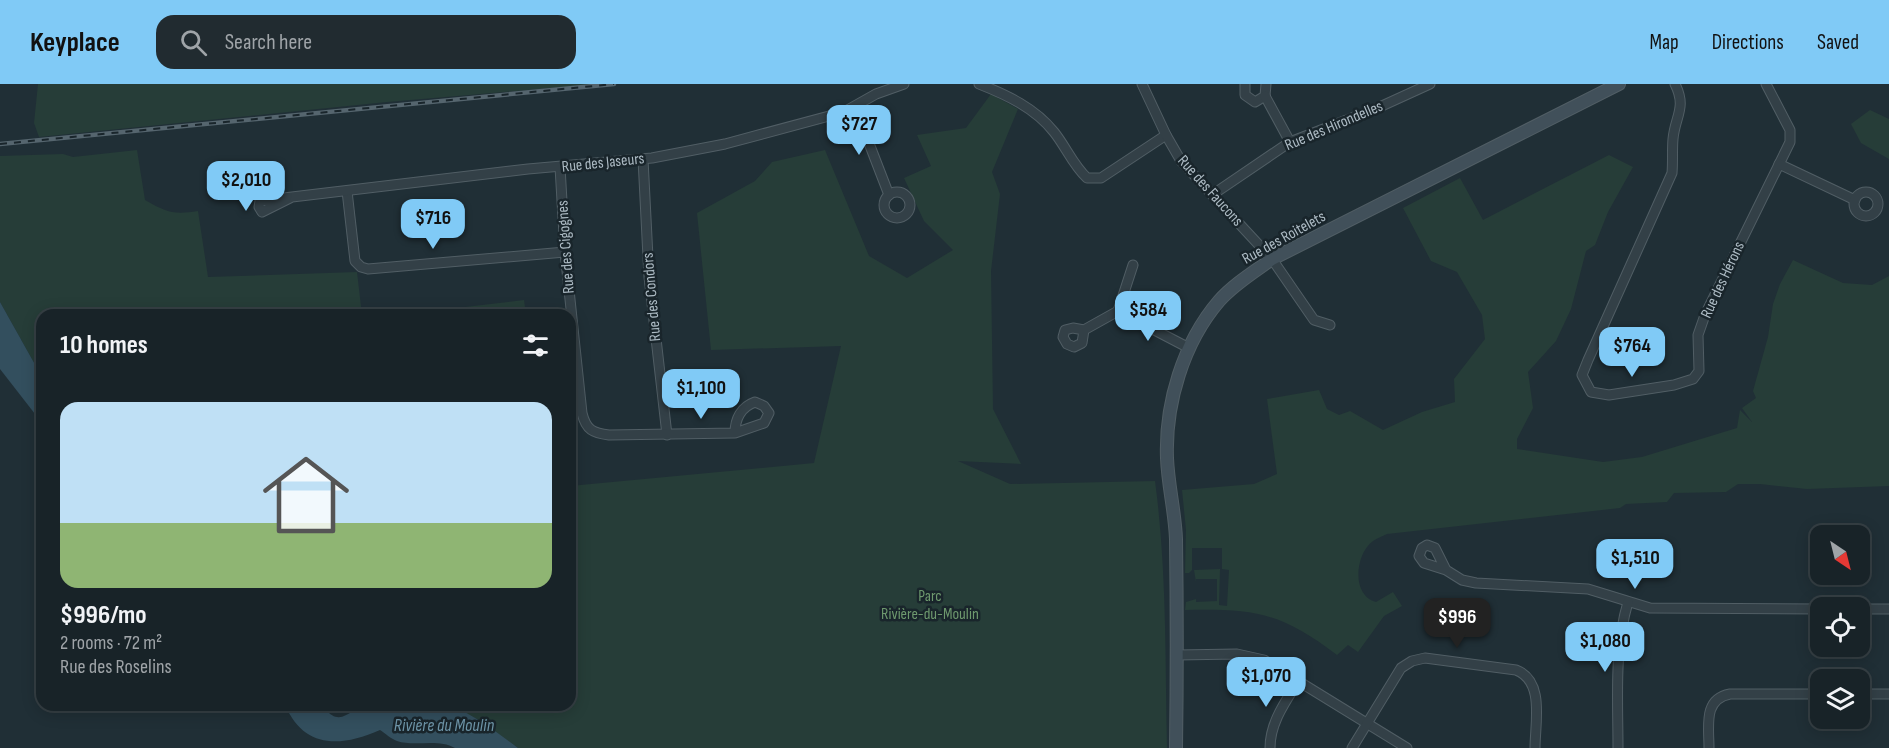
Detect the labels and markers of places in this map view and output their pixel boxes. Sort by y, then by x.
pin: $727 [823,105,895,156]
pin: $2,010 [197,161,295,212]
pin: $716 [397,199,469,250]
pin: $584 [1112,291,1184,342]
pin: $764 [1596,327,1668,378]
pin: $1,100 [652,369,750,420]
pin: $1,510 [1586,539,1684,590]
pin: $996 [1421,598,1493,649]
pin: $1,080 [1556,622,1654,673]
pin: $1,070 [1217,657,1315,708]

